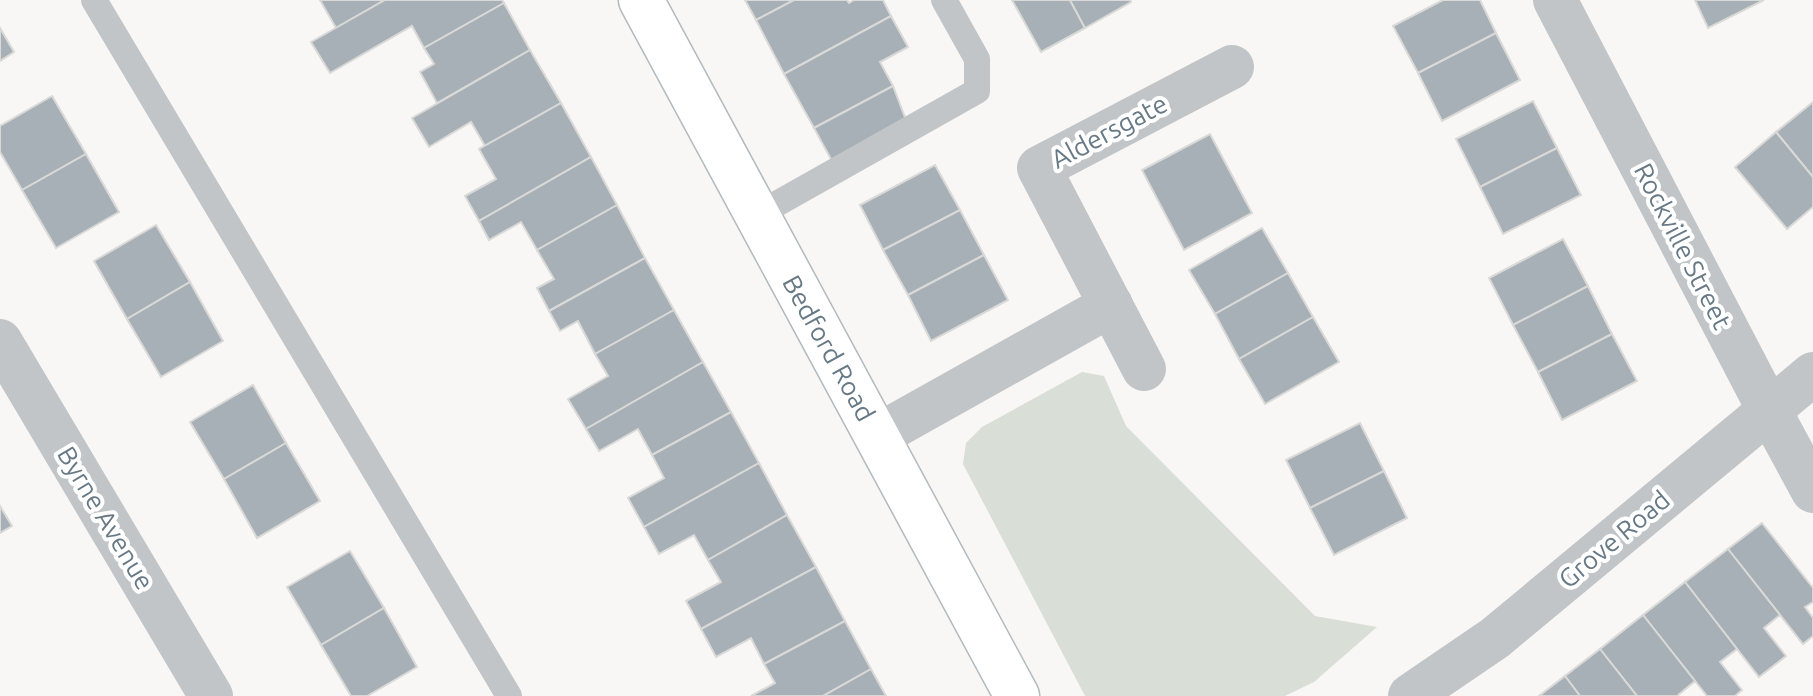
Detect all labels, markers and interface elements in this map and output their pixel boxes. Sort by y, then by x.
street label: Aldersgate [1046,88,1172,174]
street label: Rockville Street [1629,158,1737,334]
street label: Bedford Road [777,270,881,426]
street label: Byrne Avenue [52,441,160,595]
street label: Grove Road [1553,484,1675,594]

